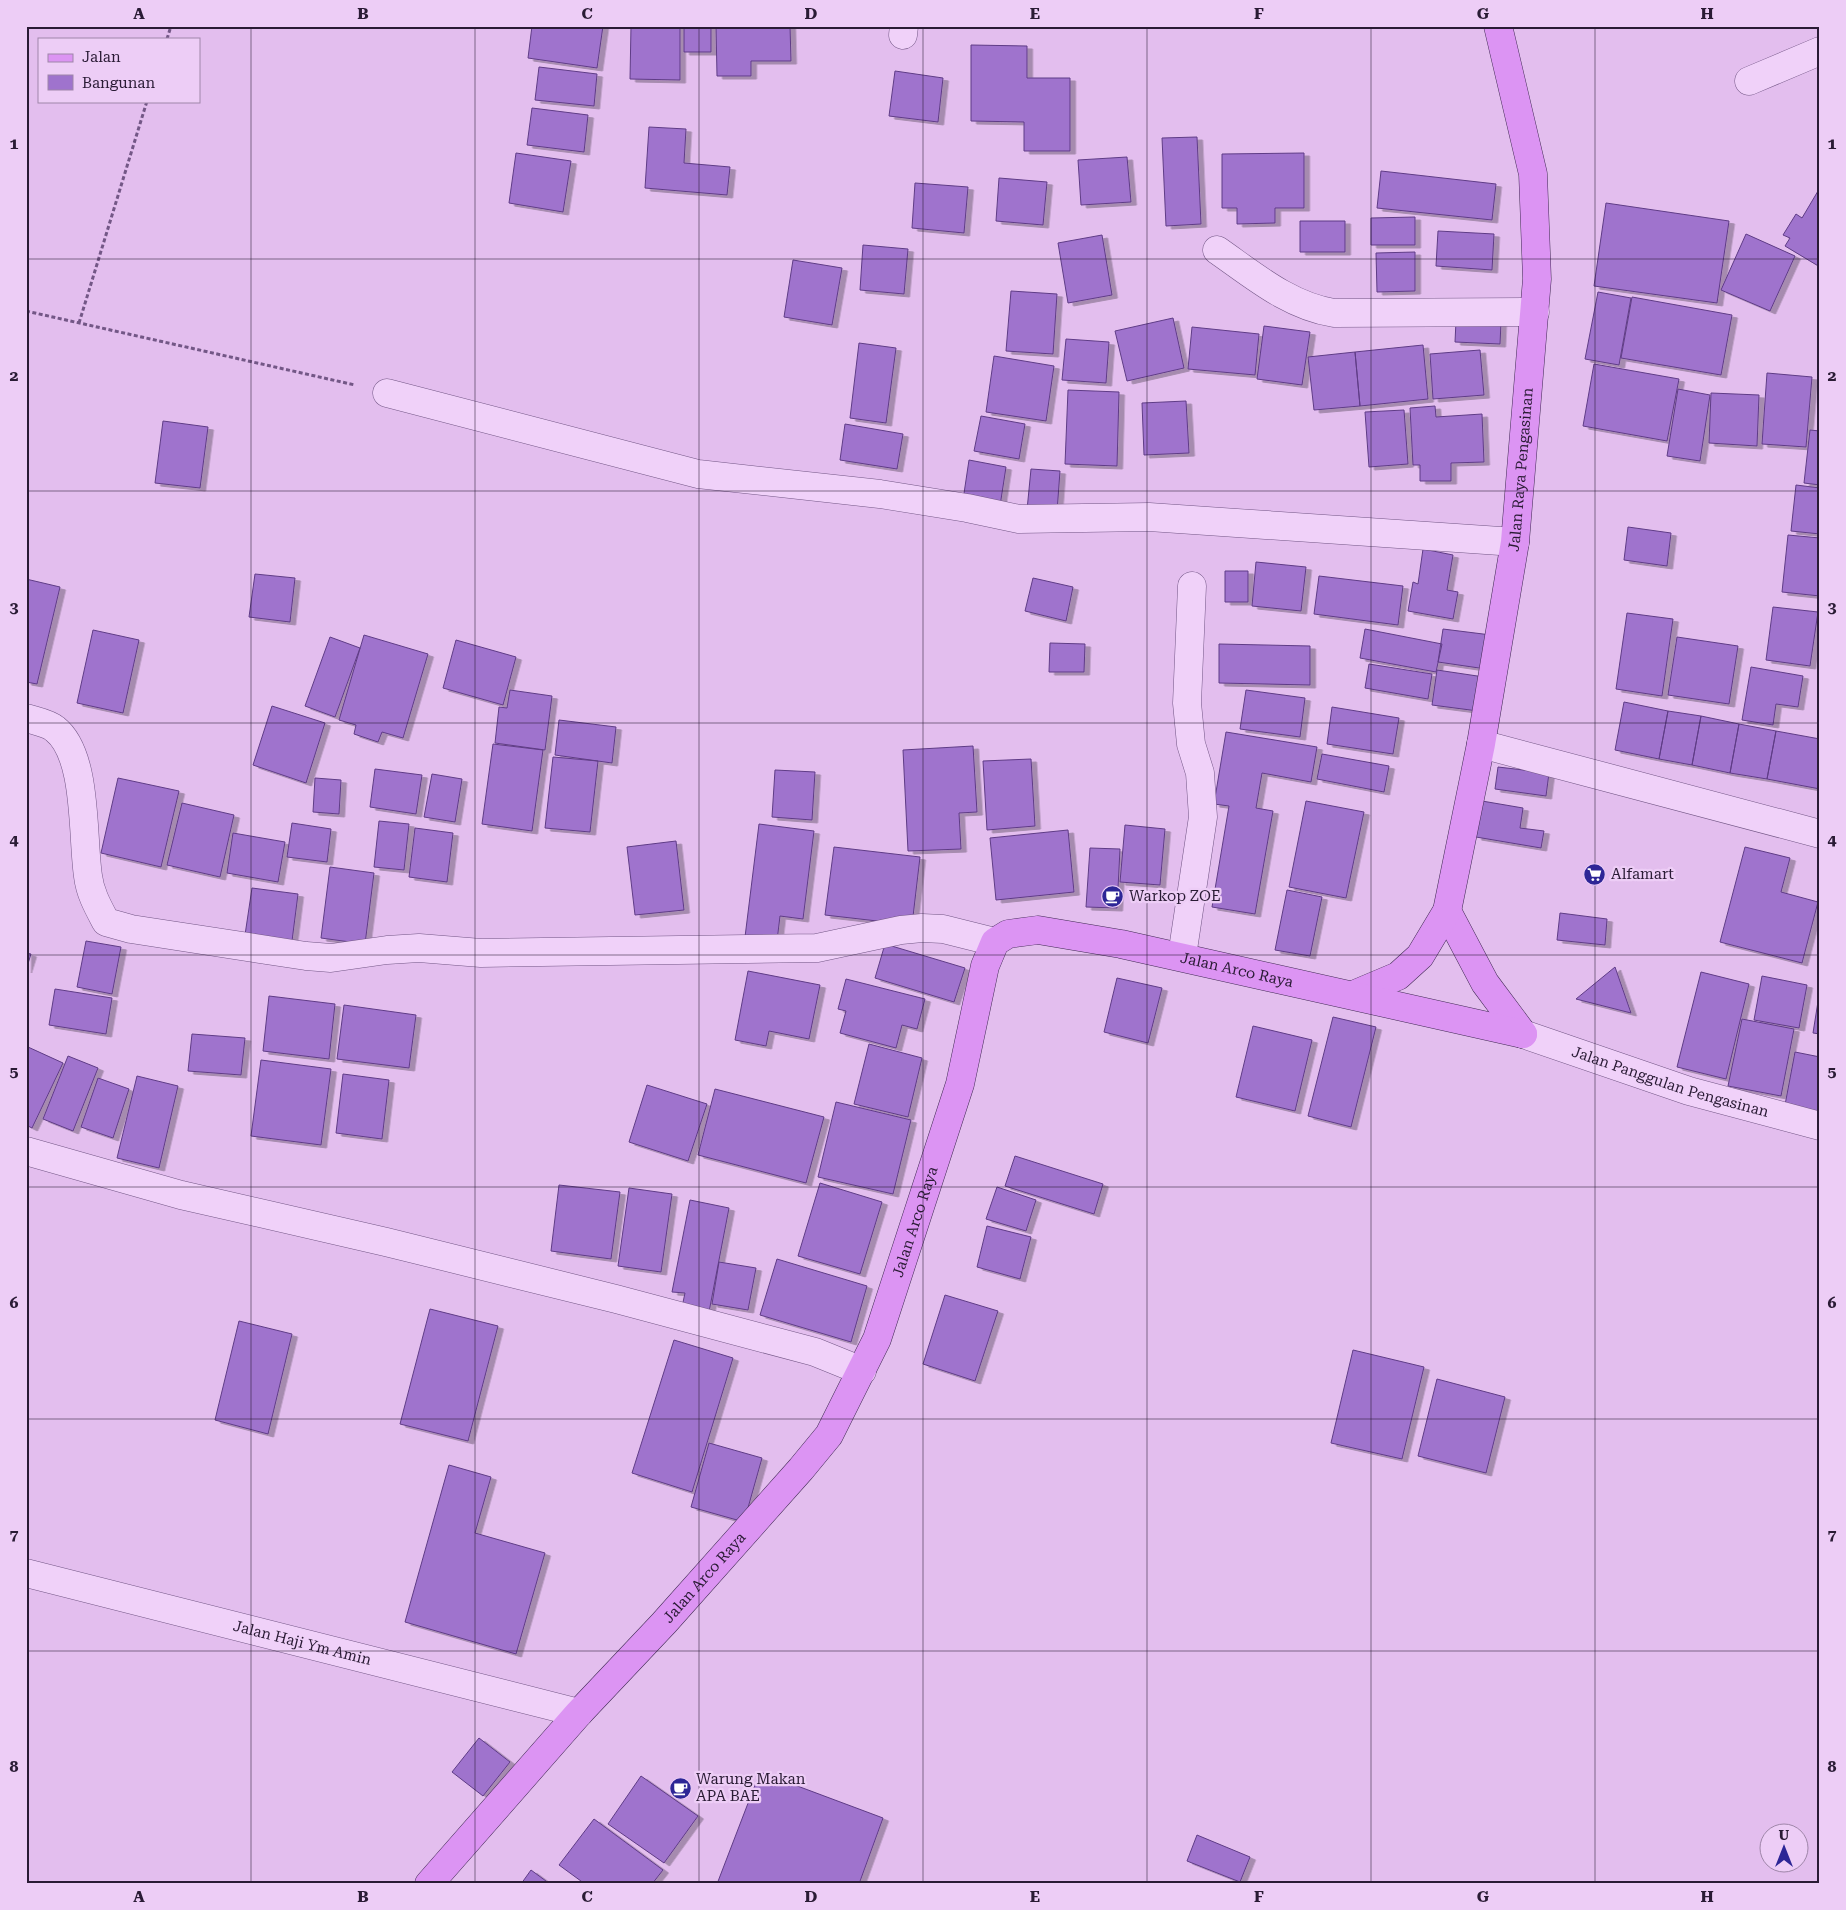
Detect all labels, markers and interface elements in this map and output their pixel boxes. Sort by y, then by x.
text: A [133,4,145,23]
text: B [357,4,369,23]
text: C [581,4,593,23]
text: D [805,4,818,23]
text: E [1030,4,1040,23]
text: F [1254,4,1264,23]
text: G [1477,4,1490,23]
text: H [1700,4,1714,23]
legend [38,38,200,102]
text: Jalan [82,48,121,66]
text: Bangunan [82,74,155,92]
text: 1 [10,134,19,153]
text: 1 [1828,134,1837,153]
text: 2 [10,366,19,385]
text: 2 [1828,366,1837,385]
street label: Jalan Raya Pengasinan [1505,387,1537,553]
text: 3 [10,598,19,617]
text: 3 [1828,598,1837,617]
text: 4 [10,830,19,849]
text: 4 [1828,830,1837,849]
supermarket icon: Alfamart [1583,862,1607,886]
place label: Alfamart [1611,865,1674,883]
cafe icon: Warkop ZOE [1101,884,1125,908]
place label: Warkop ZOE [1129,887,1221,905]
street label: Jalan Arco Raya [1179,949,1295,991]
street label: Jalan Panggulan Pengasinan [1569,1042,1771,1121]
text: 5 [10,1062,19,1081]
text: 5 [1828,1062,1837,1081]
street label: Jalan Arco Raya [889,1164,942,1279]
text: 6 [10,1293,19,1312]
text: 6 [1828,1293,1837,1312]
text: 7 [10,1525,19,1544]
text: 7 [1828,1525,1837,1544]
street label: Jalan Arco Raya [659,1529,749,1627]
street label: Jalan Haji Ym Amin [231,1617,374,1669]
text: 8 [10,1757,19,1776]
text: 8 [1828,1757,1837,1776]
place label: Warung Makan APA BAE [696,1770,806,1805]
cafe icon: Warung Makan APA BAE [668,1776,692,1800]
north arrow [1758,1822,1808,1872]
text: U [1779,1827,1790,1843]
text: A [133,1887,145,1906]
text: B [357,1887,369,1906]
text: C [581,1887,593,1906]
text: D [805,1887,818,1906]
text: E [1030,1887,1040,1906]
text: F [1254,1887,1264,1906]
text: G [1477,1887,1490,1906]
text: H [1700,1887,1714,1906]

